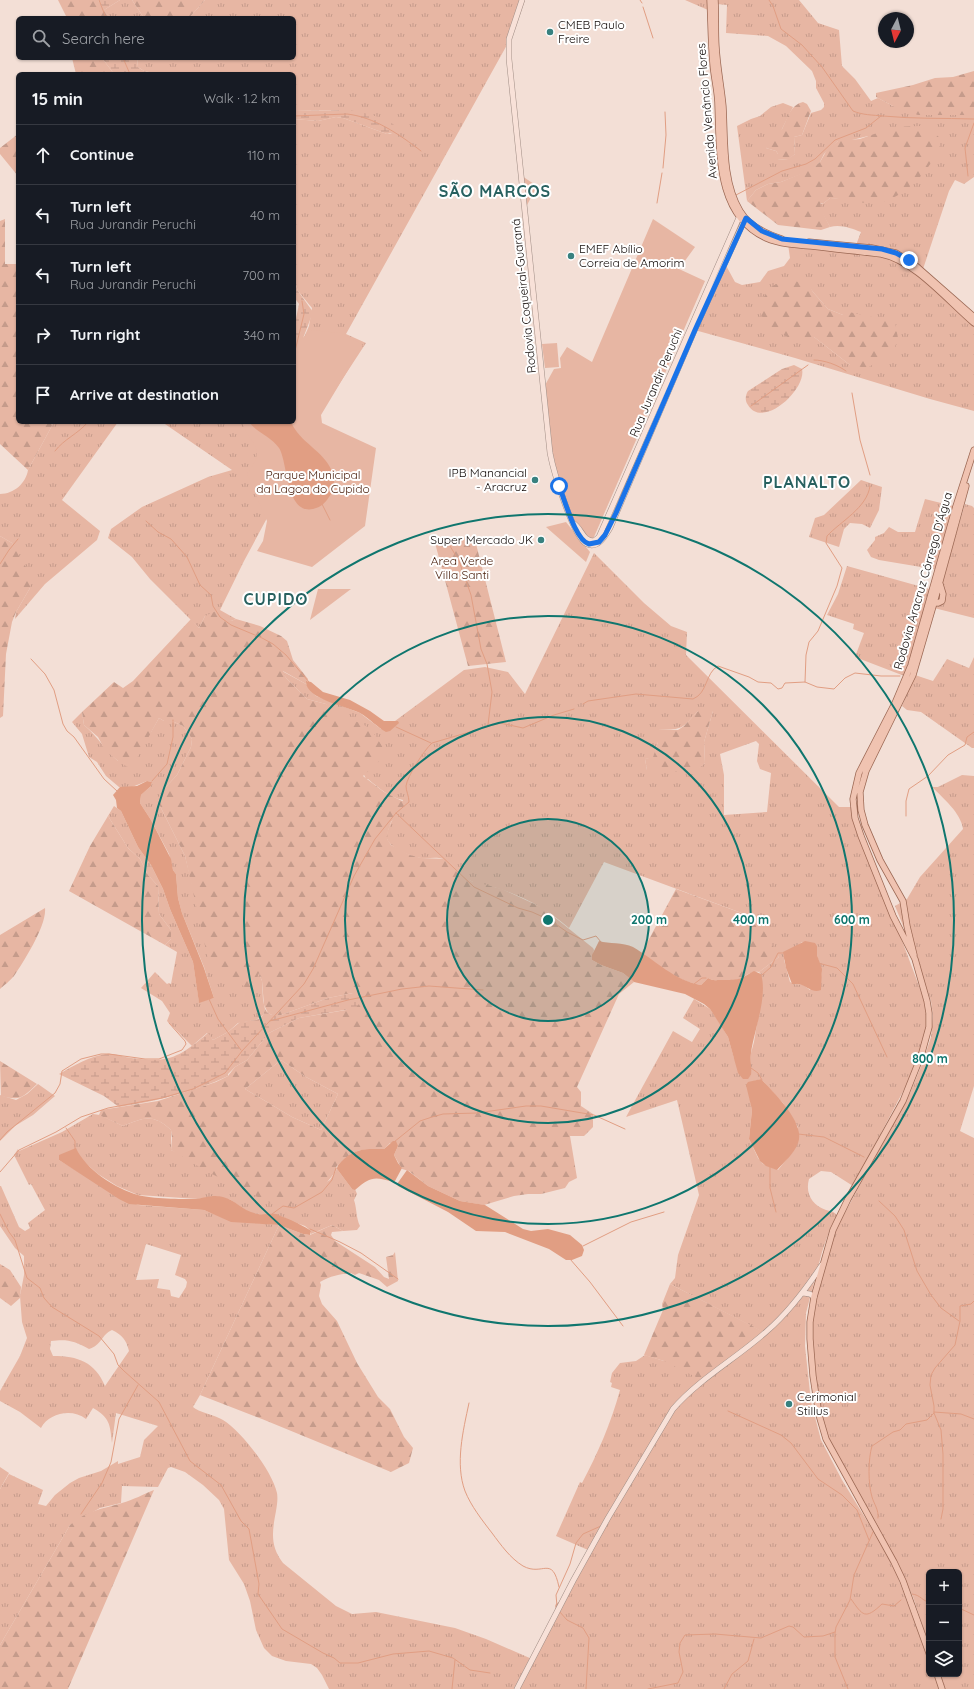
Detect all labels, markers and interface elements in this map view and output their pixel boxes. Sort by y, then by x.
north arrow [878,12,914,48]
search box [16,16,296,60]
place label: CMEB Paulo Freire [558,17,625,46]
icon: search [30,27,52,49]
marker: CMEB Paulo Freire [545,27,555,37]
text: Search here [62,29,145,48]
street label: Avenida Venâncio Flores [693,42,720,180]
text: 15 min [32,88,83,109]
text: Walk · 1.2 km [203,90,280,106]
icon: ahead [32,144,54,166]
text: Continue [70,145,134,164]
text: 110 m [247,147,280,163]
district label: SÃO MARCOS [439,181,551,201]
text: Turn left [70,197,132,216]
icon: left [32,204,54,226]
text: 40 m [250,207,280,223]
text: Rua Jurandir Peruchi [70,216,196,232]
street label: Rodovia Coqueiral-Guaraná [508,218,539,374]
place label: EMEF Abílio Correia de Amorim [579,241,684,270]
marker: EMEF Abílio Correia de Amorim [566,251,576,261]
route end [900,251,918,269]
text: Turn left [70,257,132,276]
icon: left [32,264,54,286]
text: 700 m [242,267,280,283]
text: Rua Jurandir Peruchi [70,276,196,292]
icon: right [32,324,54,346]
text: Turn right [70,325,141,344]
street label: Rua Jurandir Peruchi [626,326,685,439]
text: 340 m [243,327,280,343]
icon: arrive [32,384,54,406]
text: Arrive at destination [70,385,219,404]
place label: IPB Manancial - Aracruz [449,465,527,494]
park label: Parque Municipal da Lagoa do Cupido [256,467,370,496]
district label: PLANALTO [763,472,851,492]
marker: IPB Manancial - Aracruz [530,475,540,485]
route start [550,477,568,495]
street label: Rodovia Aracruz Córrego D'Água [890,490,955,671]
place label: Super Mercado JK [430,532,533,547]
marker: Super Mercado JK [536,535,546,545]
park label: Area Verde Villa Santi [431,553,493,582]
district label: CUPIDO [244,589,308,609]
text: 200 m [631,912,667,927]
text: 400 m [733,912,769,927]
text: 600 m [834,912,870,927]
centre of rings [541,913,555,927]
text: 800 m [912,1051,948,1066]
place label: Cerimonial Stillus [797,1389,857,1418]
marker: Cerimonial Stillus [784,1399,794,1409]
map controls [926,1569,962,1677]
button: + [926,1569,962,1605]
button: − [926,1605,962,1641]
button: layers [926,1641,962,1677]

